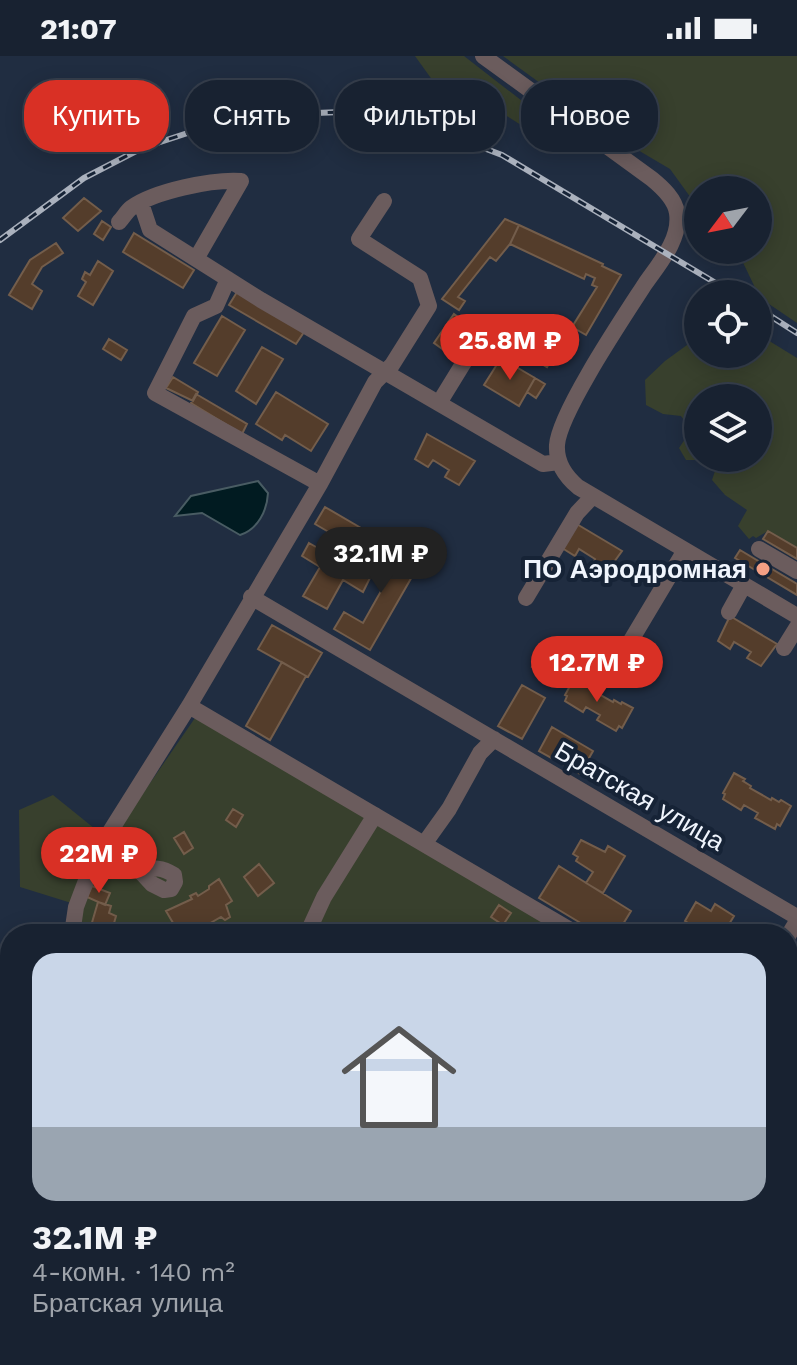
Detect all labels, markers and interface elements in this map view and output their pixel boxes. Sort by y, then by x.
text: 21:07 [40,11,117,46]
chip: Купить [24,80,169,152]
chip: Снять [185,80,319,152]
chip: Фильтры [335,80,505,152]
chip: Новое [521,80,658,152]
north arrow [684,176,772,264]
map controls [684,176,772,472]
button: locate [684,280,772,368]
pin: 25.8M ₽ [436,314,584,382]
text: 25.8M ₽ [458,325,562,355]
button: layers [684,384,772,472]
pin: 32.1M ₽ [307,527,455,595]
text: 32.1M ₽ [333,538,429,568]
place label: ПО Аэродромная [523,554,747,584]
marker: ПО Аэродромная [754,560,772,578]
pin: 12.7M ₽ [523,636,671,704]
text: 12.7M ₽ [549,647,645,677]
street label: Братская улица [550,735,731,857]
pin: 22M ₽ [43,827,155,895]
text: 22M ₽ [59,838,139,868]
icon: home [327,1005,471,1149]
text: 32.1M ₽ [32,1217,158,1257]
text: 4-комн. · 140 m² [32,1257,235,1287]
text: Братская улица [32,1288,223,1318]

